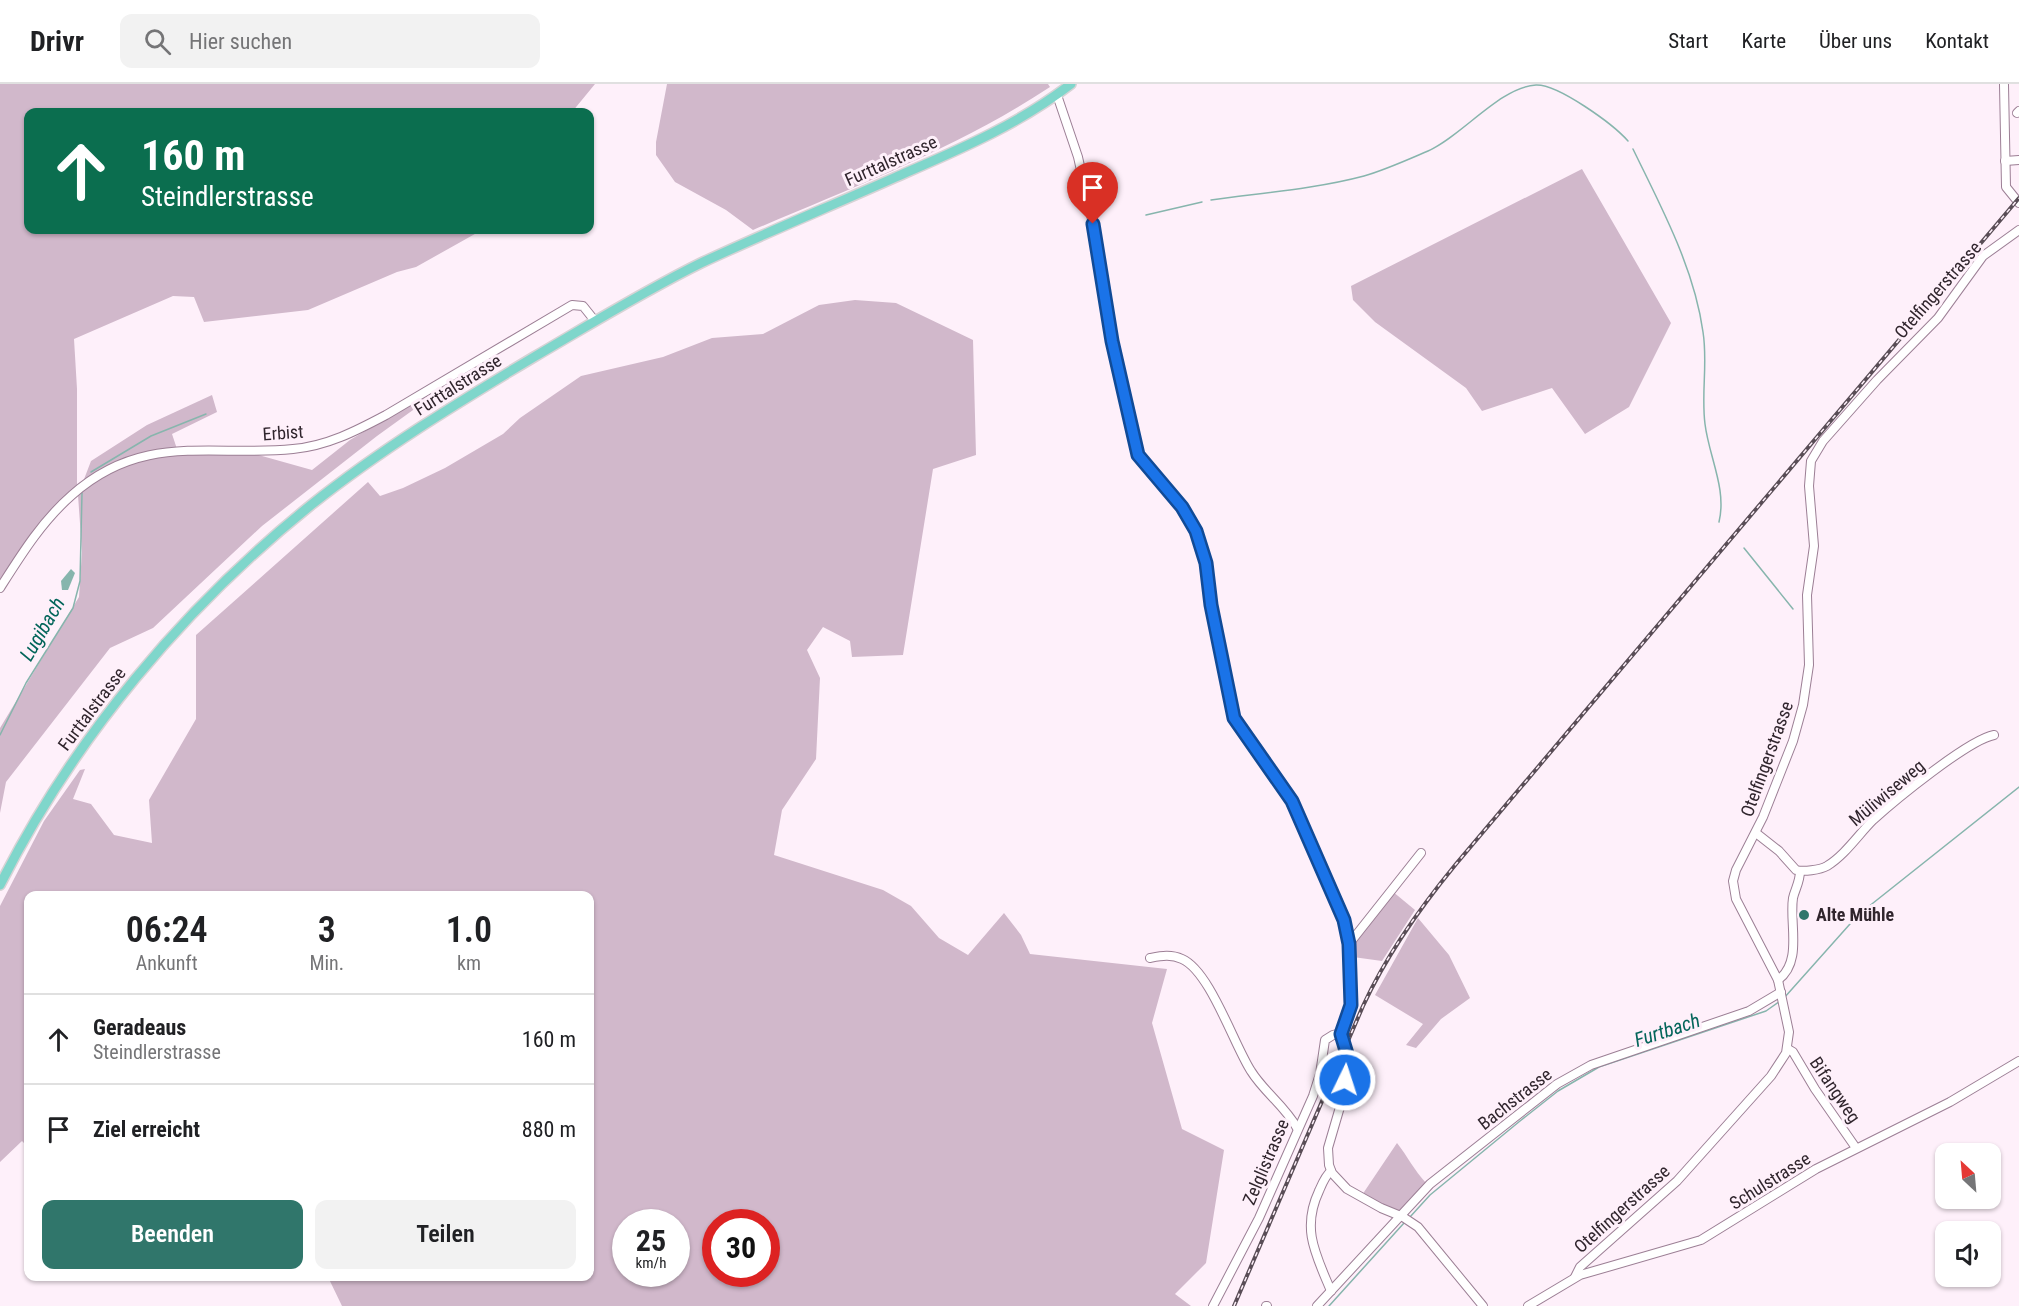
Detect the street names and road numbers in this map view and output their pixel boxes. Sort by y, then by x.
street label: Furttalstrasse [841,131,940,190]
street label: Otelfingerstrasse [1890,237,1985,342]
street label: Furttalstrasse [410,350,505,420]
street label: Erbist [262,421,304,444]
street label: Furttalstrasse [54,663,130,754]
street label: Otelfingerstrasse [1736,698,1797,819]
street label: Müliwiseweg [1845,755,1929,830]
street label: Bifangweg [1806,1053,1865,1127]
street label: Bachstrasse [1474,1063,1556,1134]
street label: Zelglistrasse [1238,1116,1293,1208]
street label: Schulstrasse [1725,1147,1814,1214]
street label: Otelfingerstrasse [1570,1160,1674,1257]

